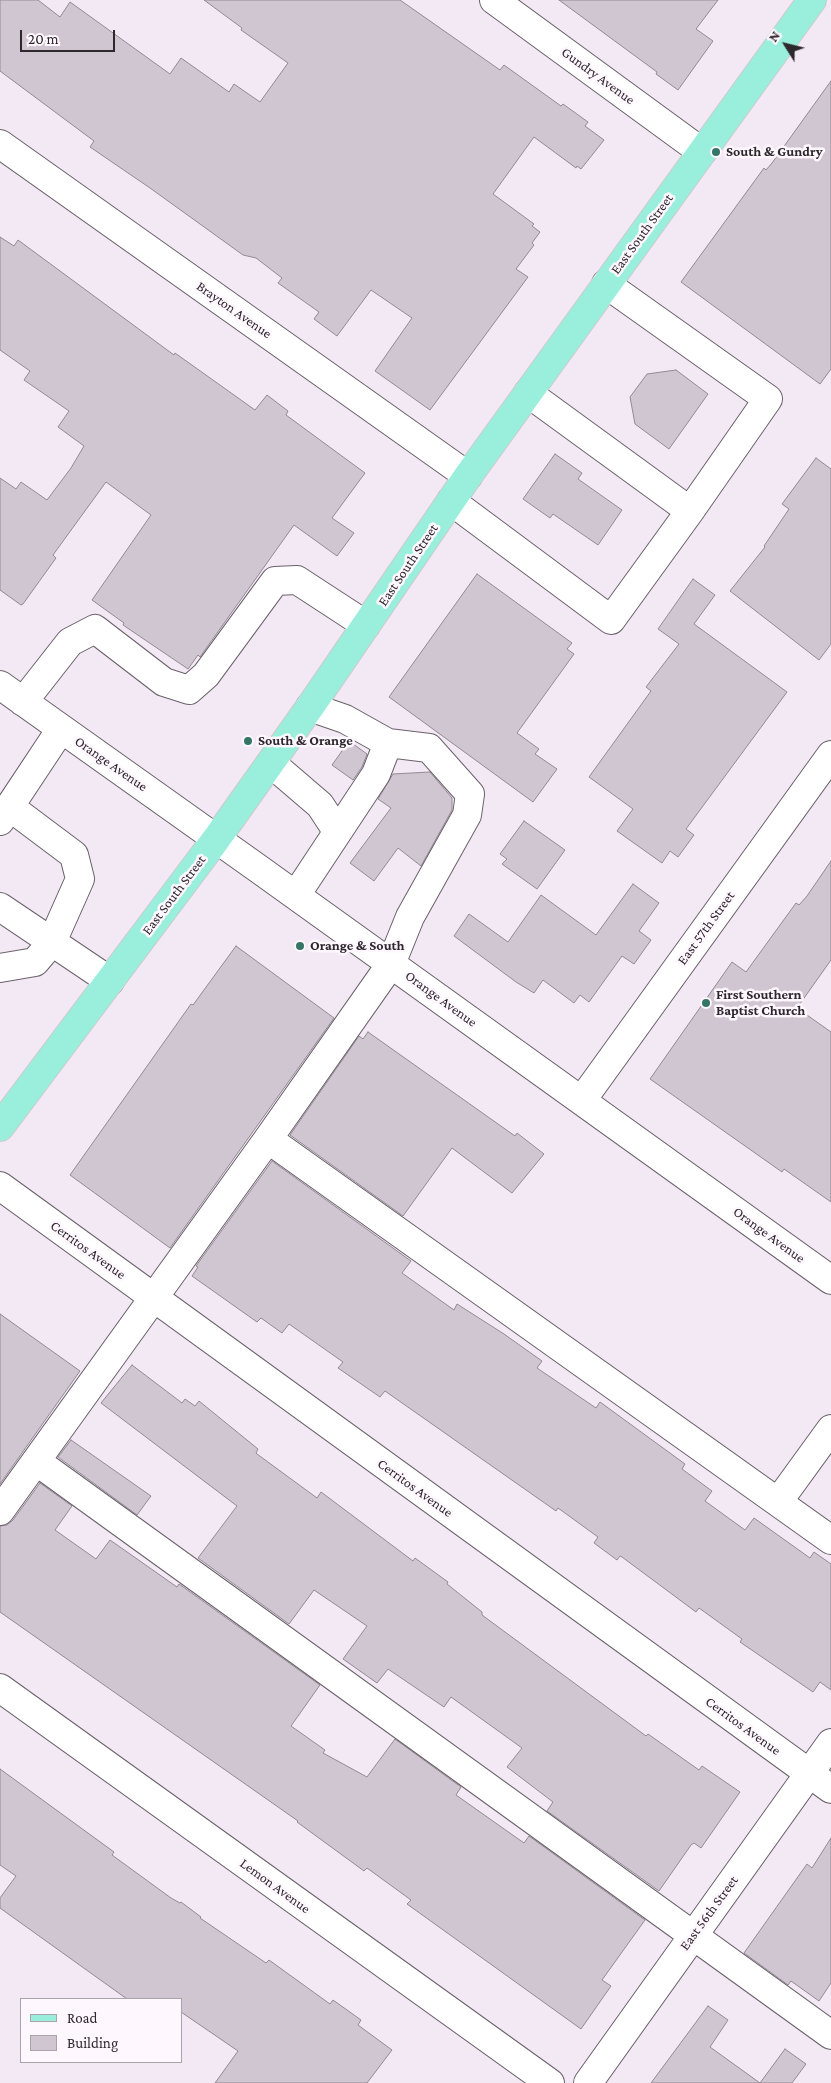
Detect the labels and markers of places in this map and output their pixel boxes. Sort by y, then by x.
place label: South & Gundry [726,144,822,160]
marker: South & Gundry [710,146,722,158]
place label: South & Orange [258,733,353,749]
marker: South & Orange [242,735,254,747]
place label: Orange & South [310,938,405,954]
marker: Orange & South [294,940,306,952]
place label: First Southern Baptist Church [716,987,805,1020]
marker: First Southern Baptist Church [700,997,712,1009]

